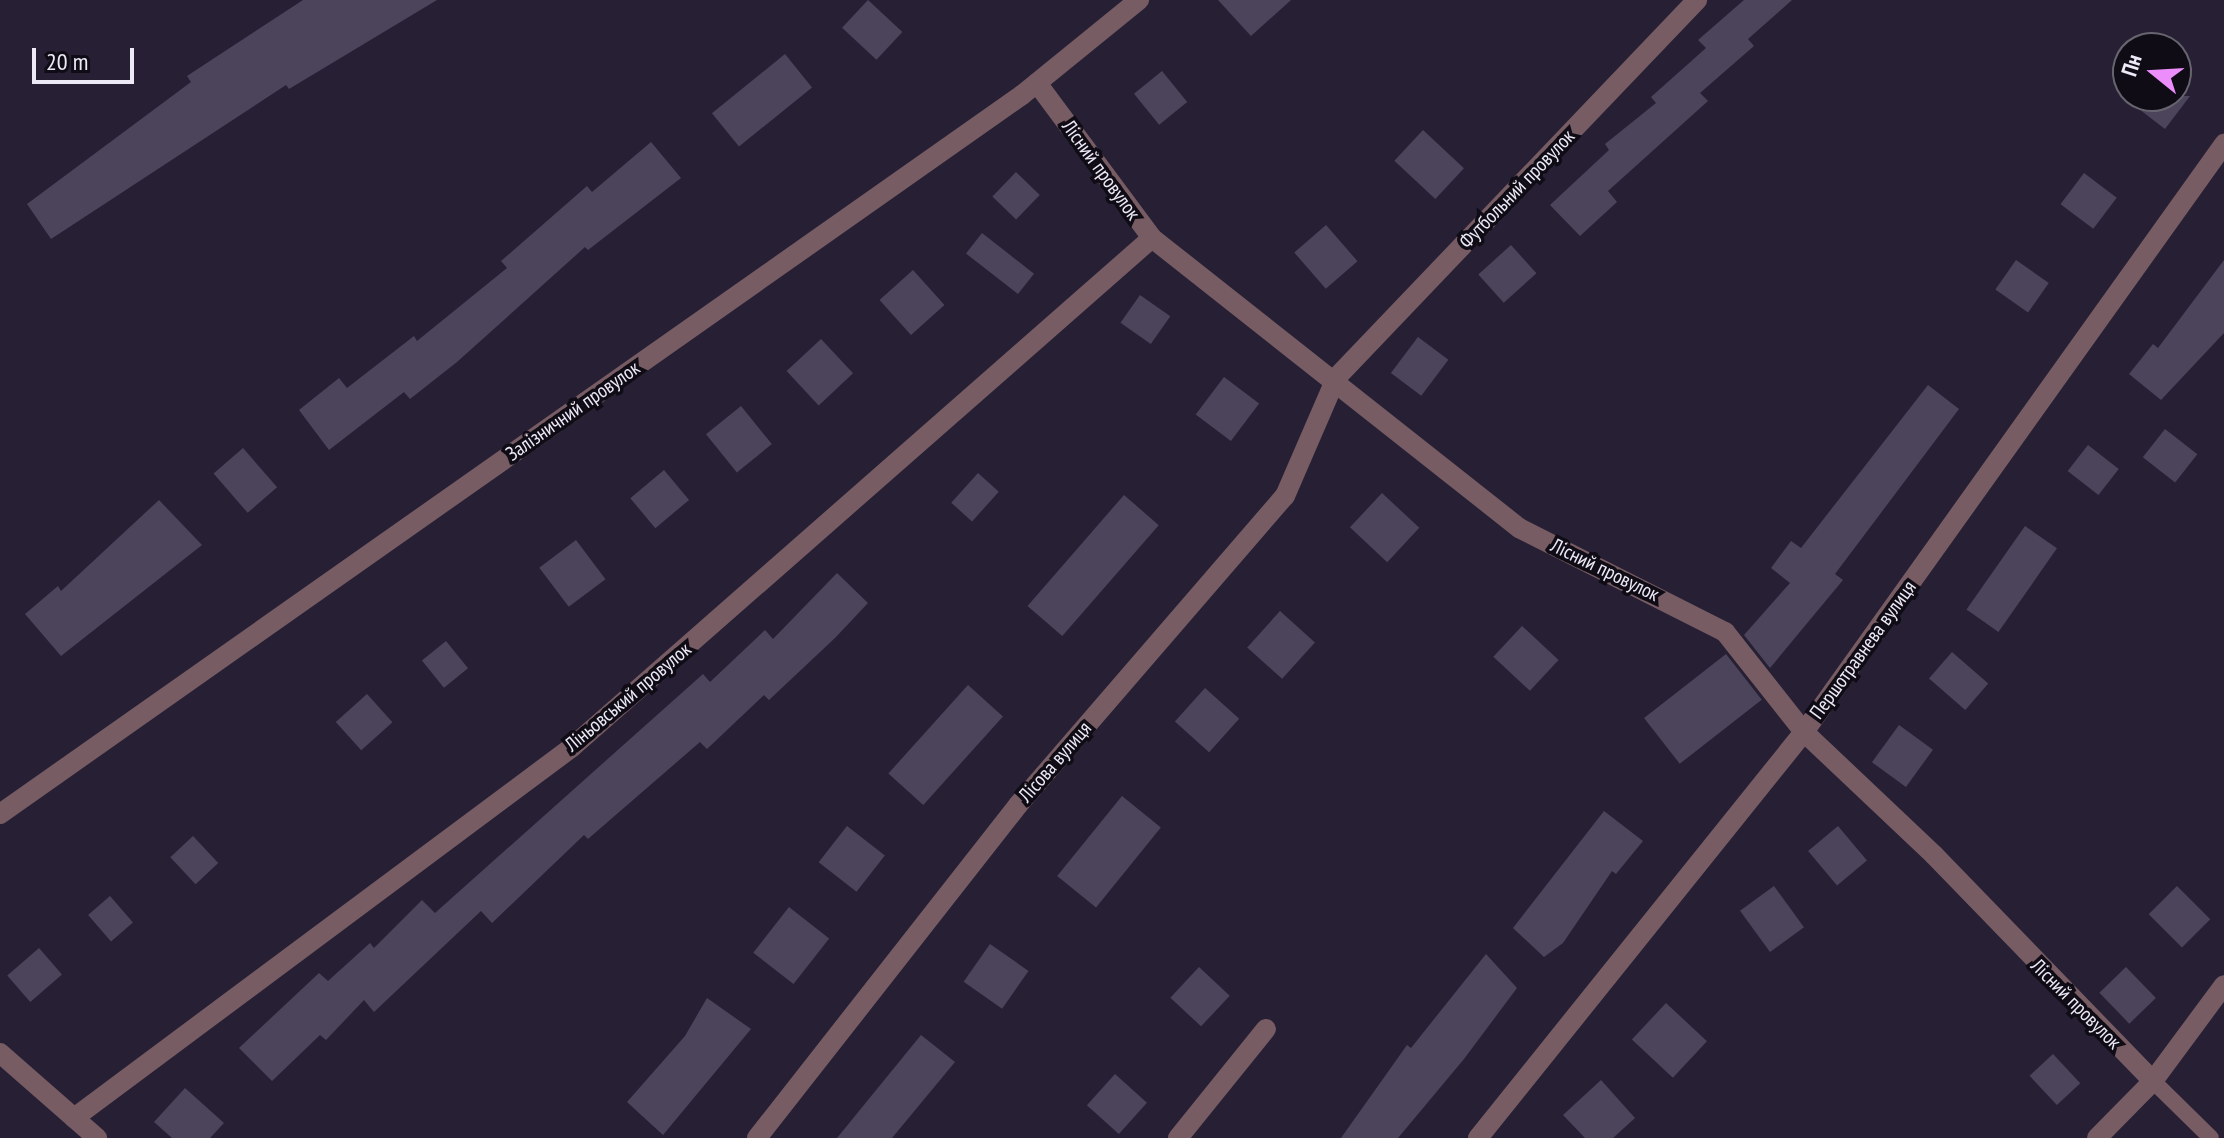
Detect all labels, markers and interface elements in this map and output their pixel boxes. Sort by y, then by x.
scale bar [36,32,138,82]
north arrow [2112,32,2192,112]
text: 20 m [46,46,88,77]
text: Пн [2114,51,2148,80]
street label: Лісний провулок [1057,115,1145,225]
street label: Футбольний провулок [1454,125,1580,253]
street label: Залізничний провулок [501,356,645,466]
street label: Лісний провулок [1547,533,1663,607]
street label: Першотравнева вулиця [1805,576,1921,724]
street label: Ліньовський провулок [560,637,696,757]
street label: Лісова вулиця [1013,717,1097,807]
street label: Лісний провулок [2026,954,2126,1054]

